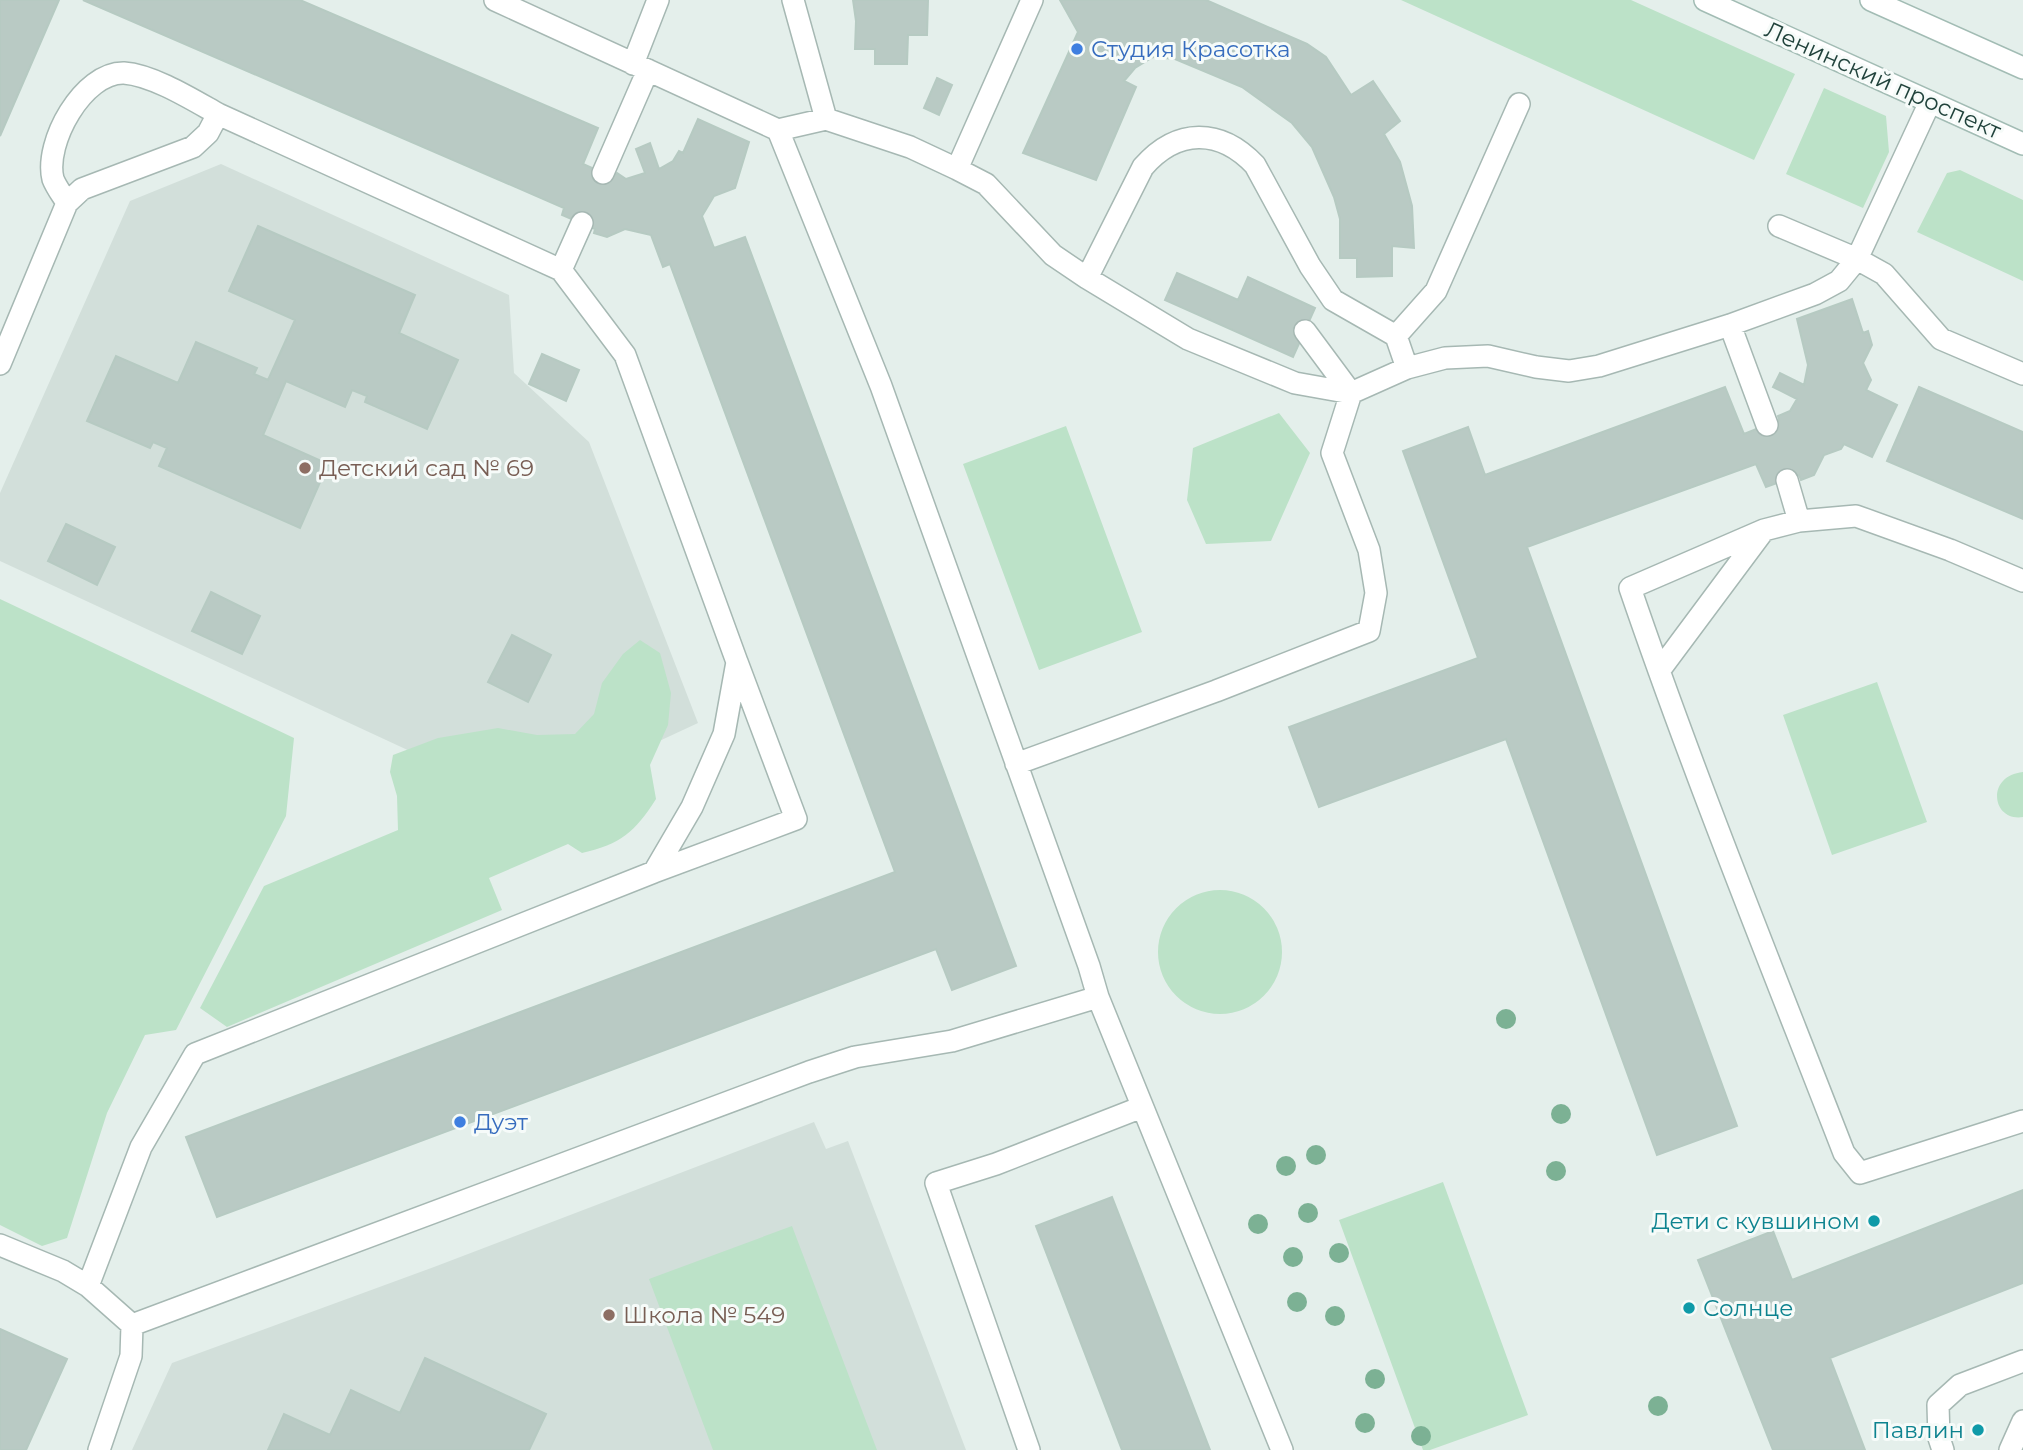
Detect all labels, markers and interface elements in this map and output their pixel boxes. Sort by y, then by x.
street label: Ленинский проспект [1761,15,2006,145]
place label: Студия Красотка [1091,35,1290,63]
marker: Студия Красотка [1069,41,1085,57]
place label: Детский сад № 69 [319,454,534,482]
marker: Детский сад № 69 [297,460,313,476]
place label: Дуэт [474,1108,528,1136]
marker: Дуэт [452,1114,468,1130]
place label: Дети с кувшином [1651,1207,1860,1235]
marker: Дети с кувшином [1866,1213,1882,1229]
place label: Солнце [1703,1294,1794,1322]
marker: Солнце [1681,1300,1697,1316]
place label: Школа № 549 [623,1301,785,1329]
marker: Школа № 549 [601,1307,617,1323]
place label: Павлин [1872,1416,1964,1444]
marker: Павлин [1970,1422,1986,1438]

